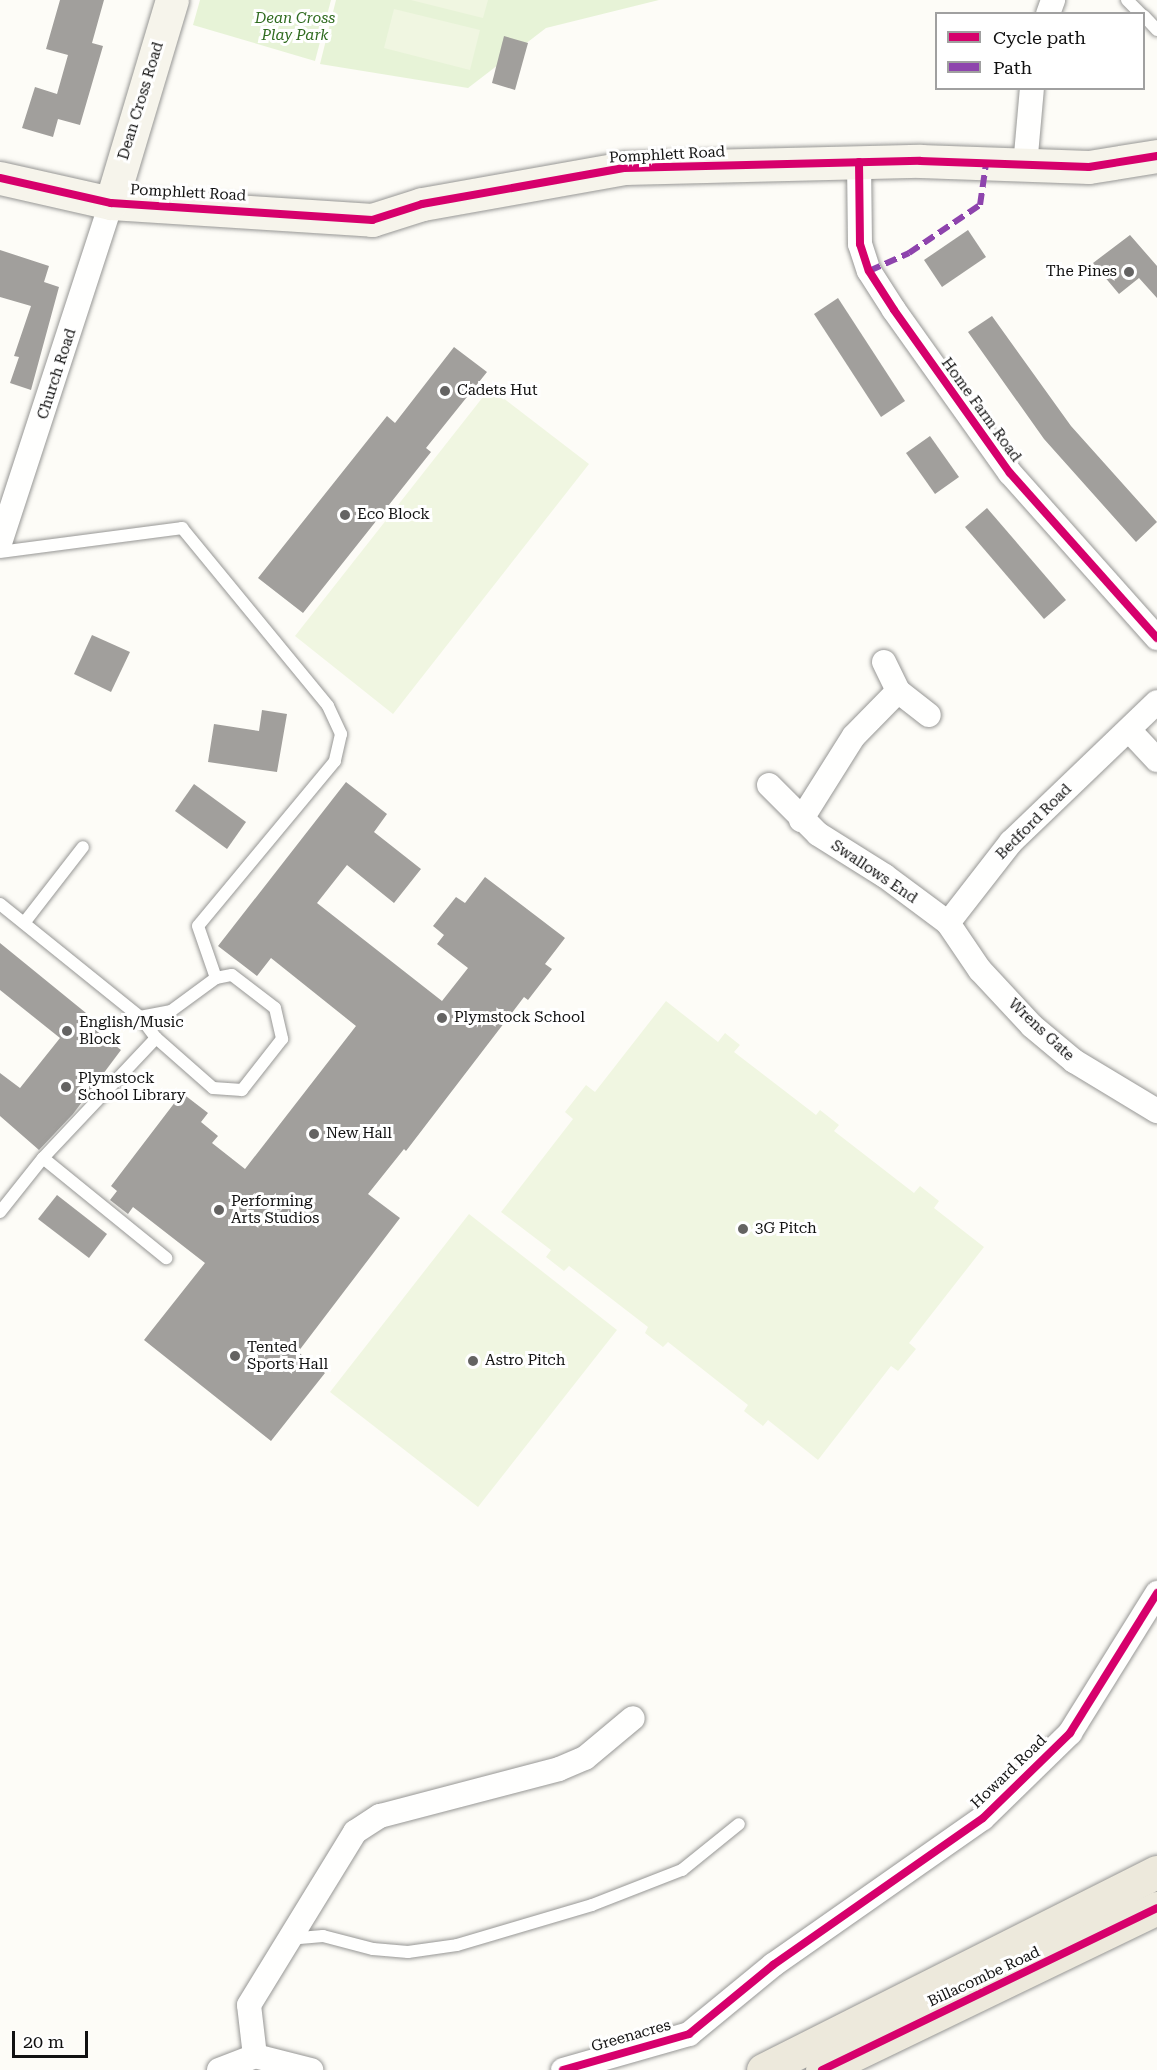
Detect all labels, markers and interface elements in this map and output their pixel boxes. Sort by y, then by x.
park label: Dean Cross Play Park [255,9,335,44]
legend [935,12,1145,90]
text: Cycle path [993,27,1086,48]
street label: Dean Cross Road [115,40,167,162]
text: Path [993,57,1032,78]
street label: Pomphlett Road [608,143,726,167]
street label: Pomphlett Road [129,181,247,205]
place label: The Pines [1046,263,1117,281]
marker: The Pines [1122,265,1136,279]
street label: Church Road [34,326,80,422]
street label: Home Farm Road [937,354,1025,466]
place label: Cadets Hut [457,382,537,400]
marker: Cadets Hut [438,384,452,398]
place label: Eco Block [357,506,430,524]
marker: Eco Block [338,508,352,522]
street label: Bedford Road [993,781,1075,863]
street label: Swallows End [828,837,920,907]
street label: Wrens Gate [1004,995,1078,1065]
place label: Plymstock School [454,1009,585,1027]
marker: Plymstock School [435,1011,449,1025]
place label: English/Music Block [79,1013,184,1048]
marker: English/Music Block [60,1024,74,1038]
place label: Plymstock School Library [78,1069,186,1104]
marker: Plymstock School Library [59,1080,73,1094]
place label: New Hall [326,1125,392,1143]
marker: New Hall [307,1127,321,1141]
place label: Performing Arts Studios [231,1192,319,1227]
marker: Performing Arts Studios [212,1203,226,1217]
place label: 3G Pitch [755,1220,817,1238]
marker: 3G Pitch [736,1222,750,1236]
place label: Tented Sports Hall [247,1338,328,1373]
marker: Tented Sports Hall [228,1349,242,1363]
place label: Astro Pitch [485,1352,565,1370]
marker: Astro Pitch [466,1354,480,1368]
street label: Howard Road [968,1732,1050,1812]
street label: Billacombe Road [925,1943,1043,2011]
street label: Greenacres [589,2016,673,2056]
scale bar [15,2019,92,2057]
text: 20 m [23,2031,64,2052]

